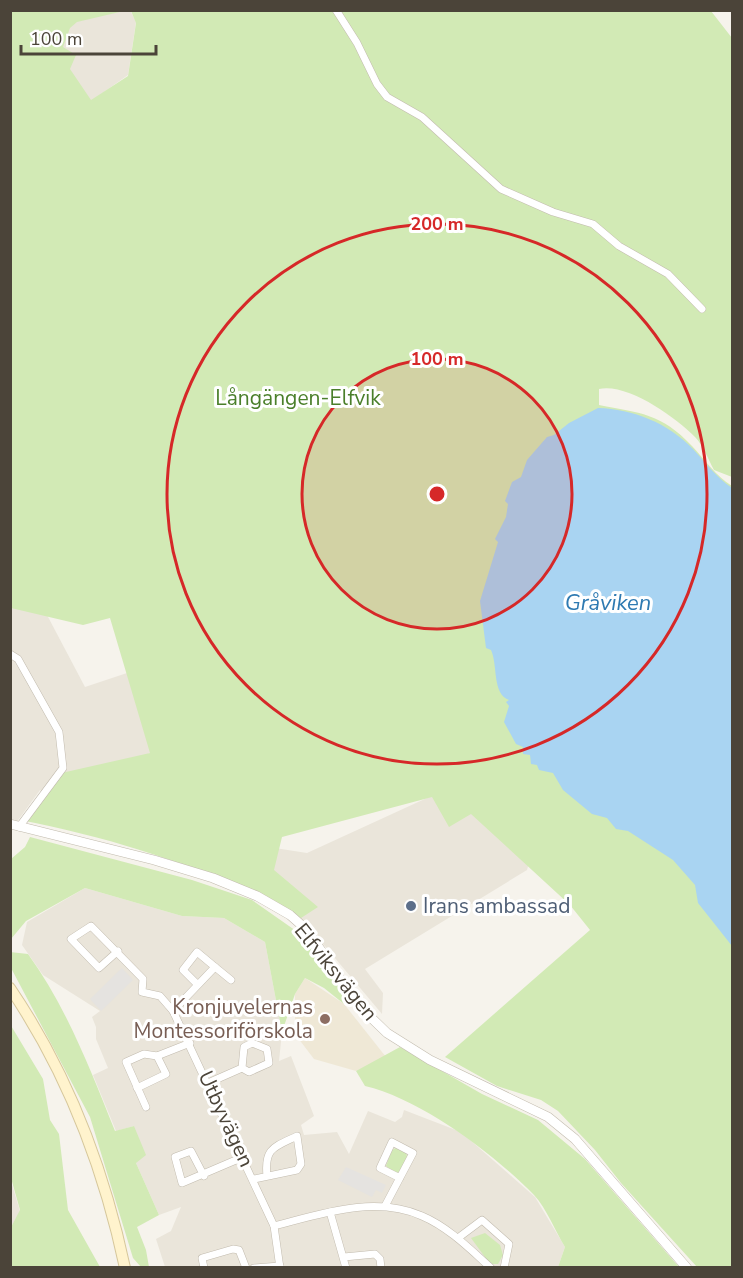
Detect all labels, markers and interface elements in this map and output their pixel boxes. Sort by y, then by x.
scale bar [21,18,156,56]
text: 100 m [30,27,82,51]
text: 200 m [410,212,464,236]
text: 100 m [410,347,464,371]
park label: Långängen-Elfvik [215,384,381,412]
centre of rings [427,484,447,504]
water label: Gråviken [565,588,651,618]
place label: Irans ambassad [423,892,570,920]
marker: Irans ambassad [404,899,418,913]
street label: Elfviksvägen [288,917,384,1027]
place label: Kronjuvelernas Montessoriförskola [134,993,313,1045]
marker: Kronjuvelernas Montessoriförskola [318,1012,332,1026]
street label: Utbyvägen [192,1066,260,1172]

